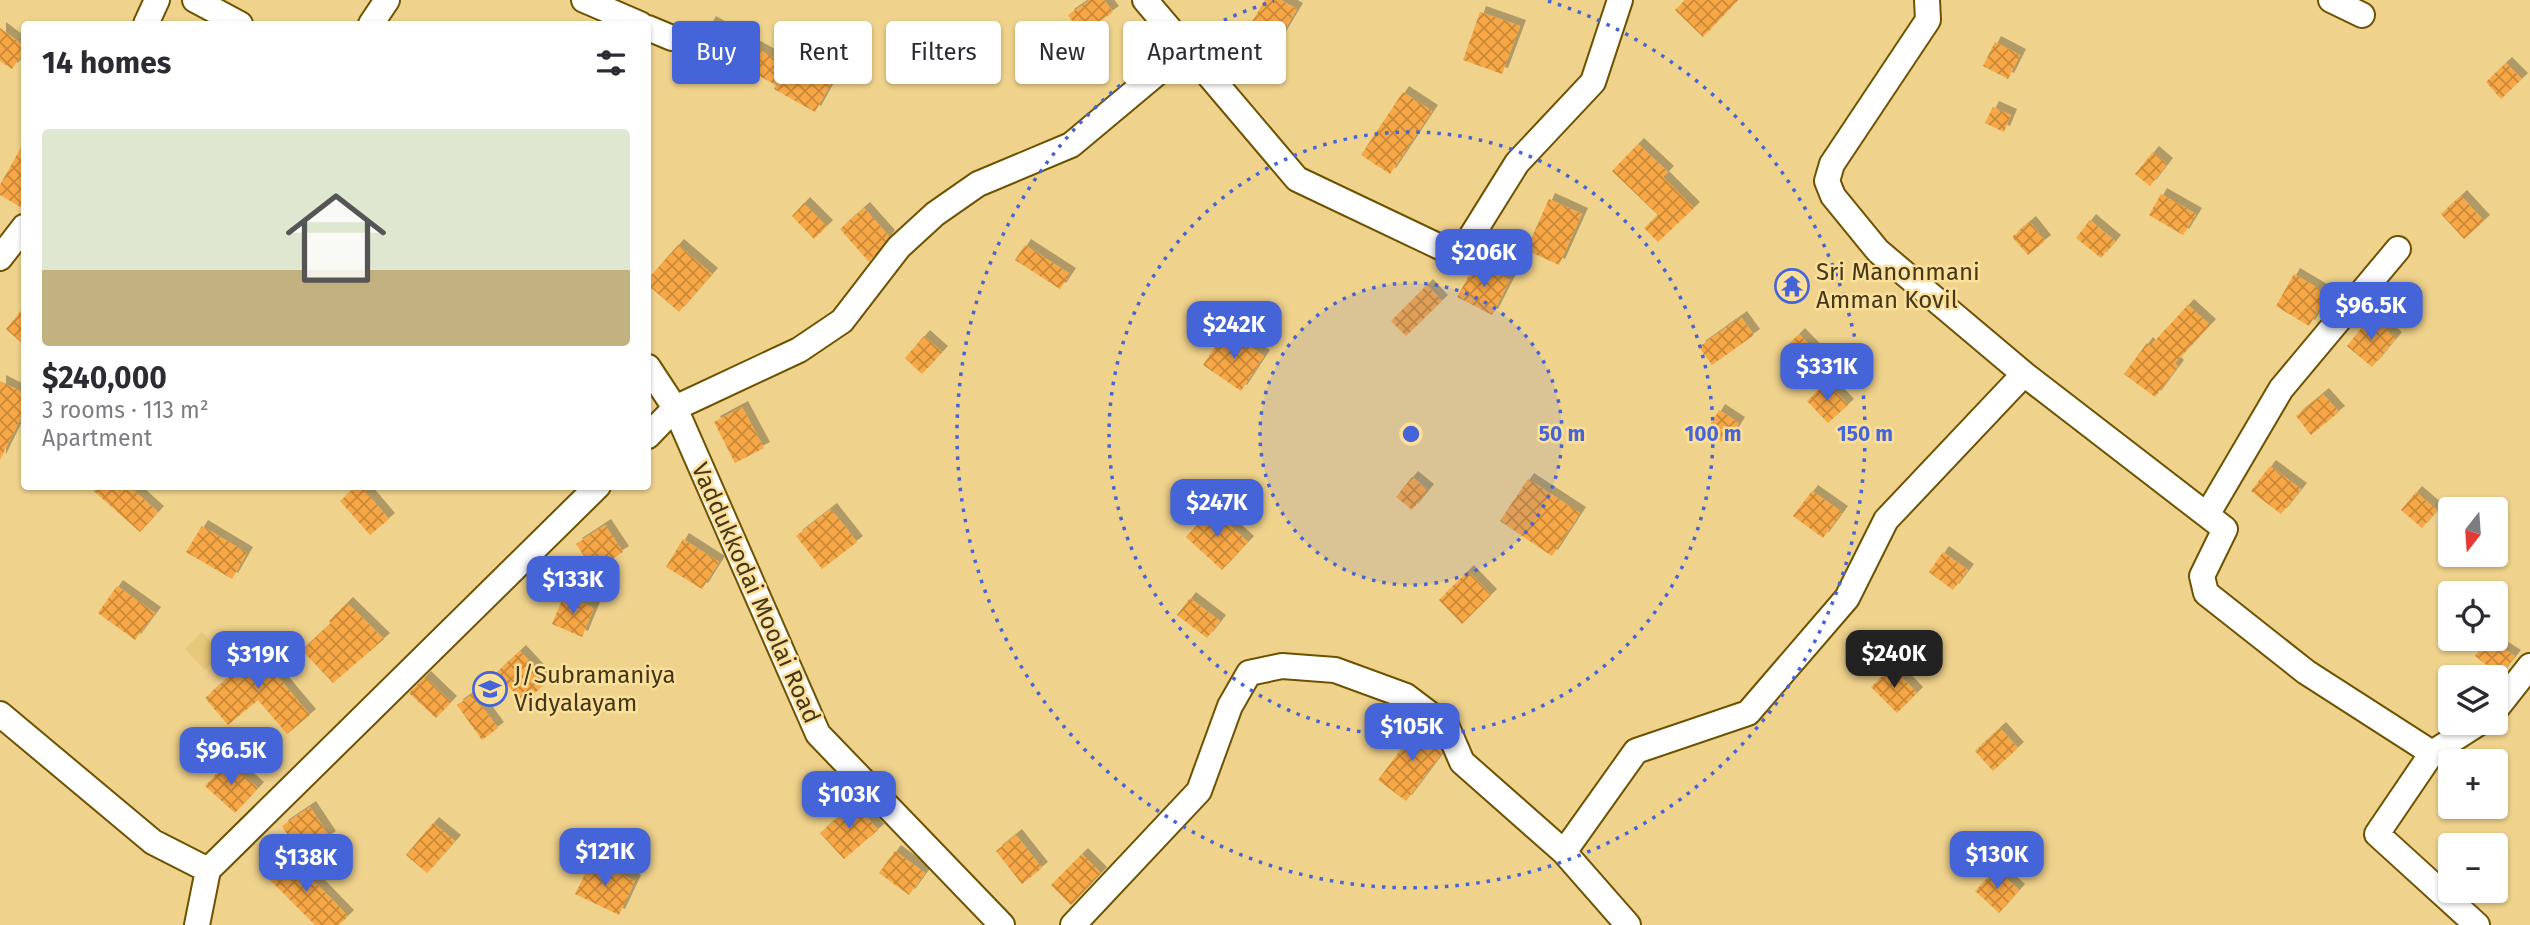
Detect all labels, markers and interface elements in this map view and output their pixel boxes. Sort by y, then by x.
chip: Buy [672,21,760,84]
chip: Rent [774,21,872,84]
chip: Filters [886,21,1001,84]
chip: New [1015,21,1109,84]
chip: Apartment [1123,21,1286,84]
icon: filters [592,44,630,82]
text: 14 homes [42,45,171,81]
icon: home [273,175,399,301]
pin: $206K [1435,230,1533,289]
text: $206K [1451,238,1517,266]
place label: Sri Manonmani Amman Kovil [1816,258,1980,314]
temple icon: Sri Manonmani Amman Kovil [1773,267,1811,305]
pin: $96.5K [2314,282,2428,342]
text: $96.5K [2336,291,2406,319]
pin: $242K [1185,302,1283,361]
text: $242K [1203,310,1265,338]
pin: $331K [1778,344,1876,403]
text: $331K [1796,352,1858,380]
text: $240,000 [42,360,167,396]
text: 3 rooms · 113 m² [42,396,209,424]
text: 50 m [1539,421,1585,447]
text: 100 m [1684,421,1742,447]
text: 150 m [1837,421,1893,447]
centre of rings [1399,422,1423,446]
text: Apartment [42,424,152,452]
street label: Vaddukkodai Moolai Road [686,458,826,728]
pin: $247K [1168,480,1266,539]
text: $247K [1186,488,1248,516]
north arrow [2438,497,2508,567]
map controls [2438,497,2508,903]
pin: $133K [524,556,622,616]
text: $133K [543,565,603,593]
button: locate [2438,581,2508,651]
pin: $240K [1845,630,1943,690]
pin: $319K [209,632,307,691]
text: $240K [1862,639,1926,667]
text: $319K [227,640,289,668]
place label: J/Subramaniya Vidyalayam [514,661,676,717]
button: layers [2438,665,2508,735]
school or university icon: J/Subramaniya Vidyalayam [471,670,509,708]
pin: $105K [1363,704,1461,763]
text: $105K [1381,712,1443,740]
pin: $96.5K [174,728,288,787]
text: $96.5K [196,736,266,764]
button: + [2438,749,2508,819]
pin: $103K [800,772,898,831]
text: $103K [818,780,880,808]
pin: $121K [556,828,654,888]
pin: $130K [1948,832,2046,891]
button: − [2438,833,2508,903]
pin: $138K [257,834,355,894]
text: $121K [575,837,635,865]
text: $130K [1966,840,2028,868]
text: $138K [275,843,337,871]

